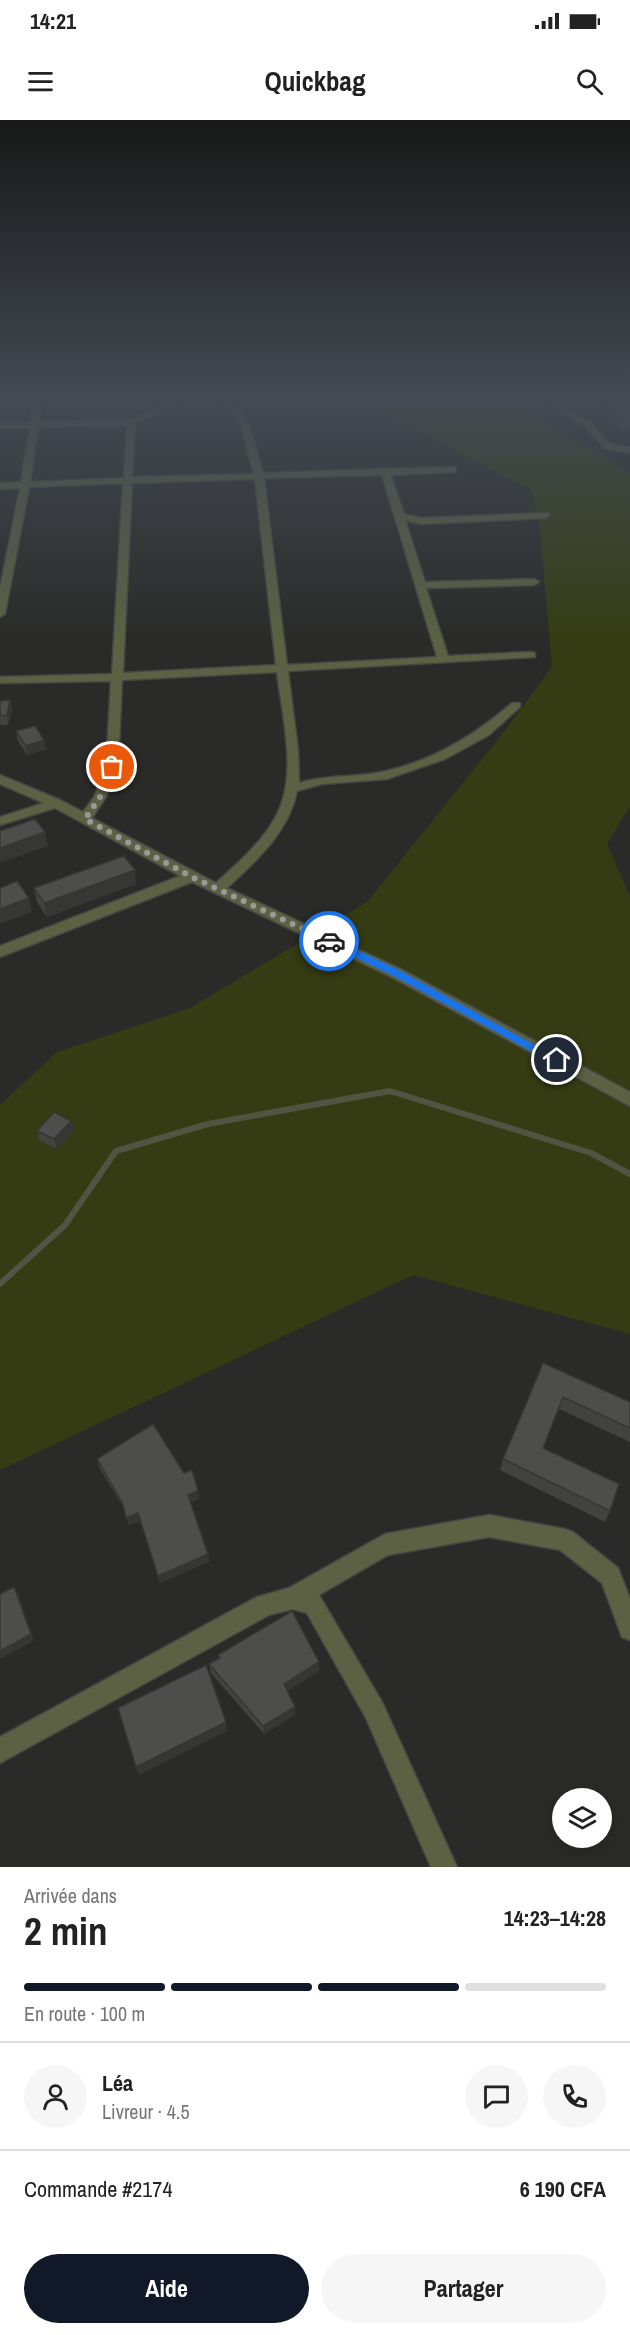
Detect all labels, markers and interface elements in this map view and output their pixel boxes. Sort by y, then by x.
text: 14:21 [30,6,76,36]
text: Quickbag [265,63,365,99]
icon: menu [24,65,57,98]
icon: search [573,65,606,98]
pin [86,741,137,792]
icon: bag [95,750,128,783]
courier [299,911,359,971]
icon: car [313,925,346,958]
pin [531,1034,582,1085]
icon: home [540,1043,573,1076]
map controls [552,1788,612,1848]
button: layers [552,1788,612,1848]
text: Arrivée dans [24,1882,117,1909]
text: 14:23–14:28 [504,1903,606,1933]
text: 2 min [24,1905,108,1957]
text: En route · 100 m [24,2000,145,2027]
button: person [24,2065,87,2128]
button: chat [465,2065,528,2128]
button: phone [543,2065,606,2128]
text: Léa [102,2068,133,2098]
text: Livreur · 4.5 [102,2098,190,2125]
text: Commande #2174 [24,2174,172,2204]
text: 6 190 CFA [520,2174,606,2204]
button: Aide [24,2254,309,2323]
button: Partager [321,2254,606,2323]

